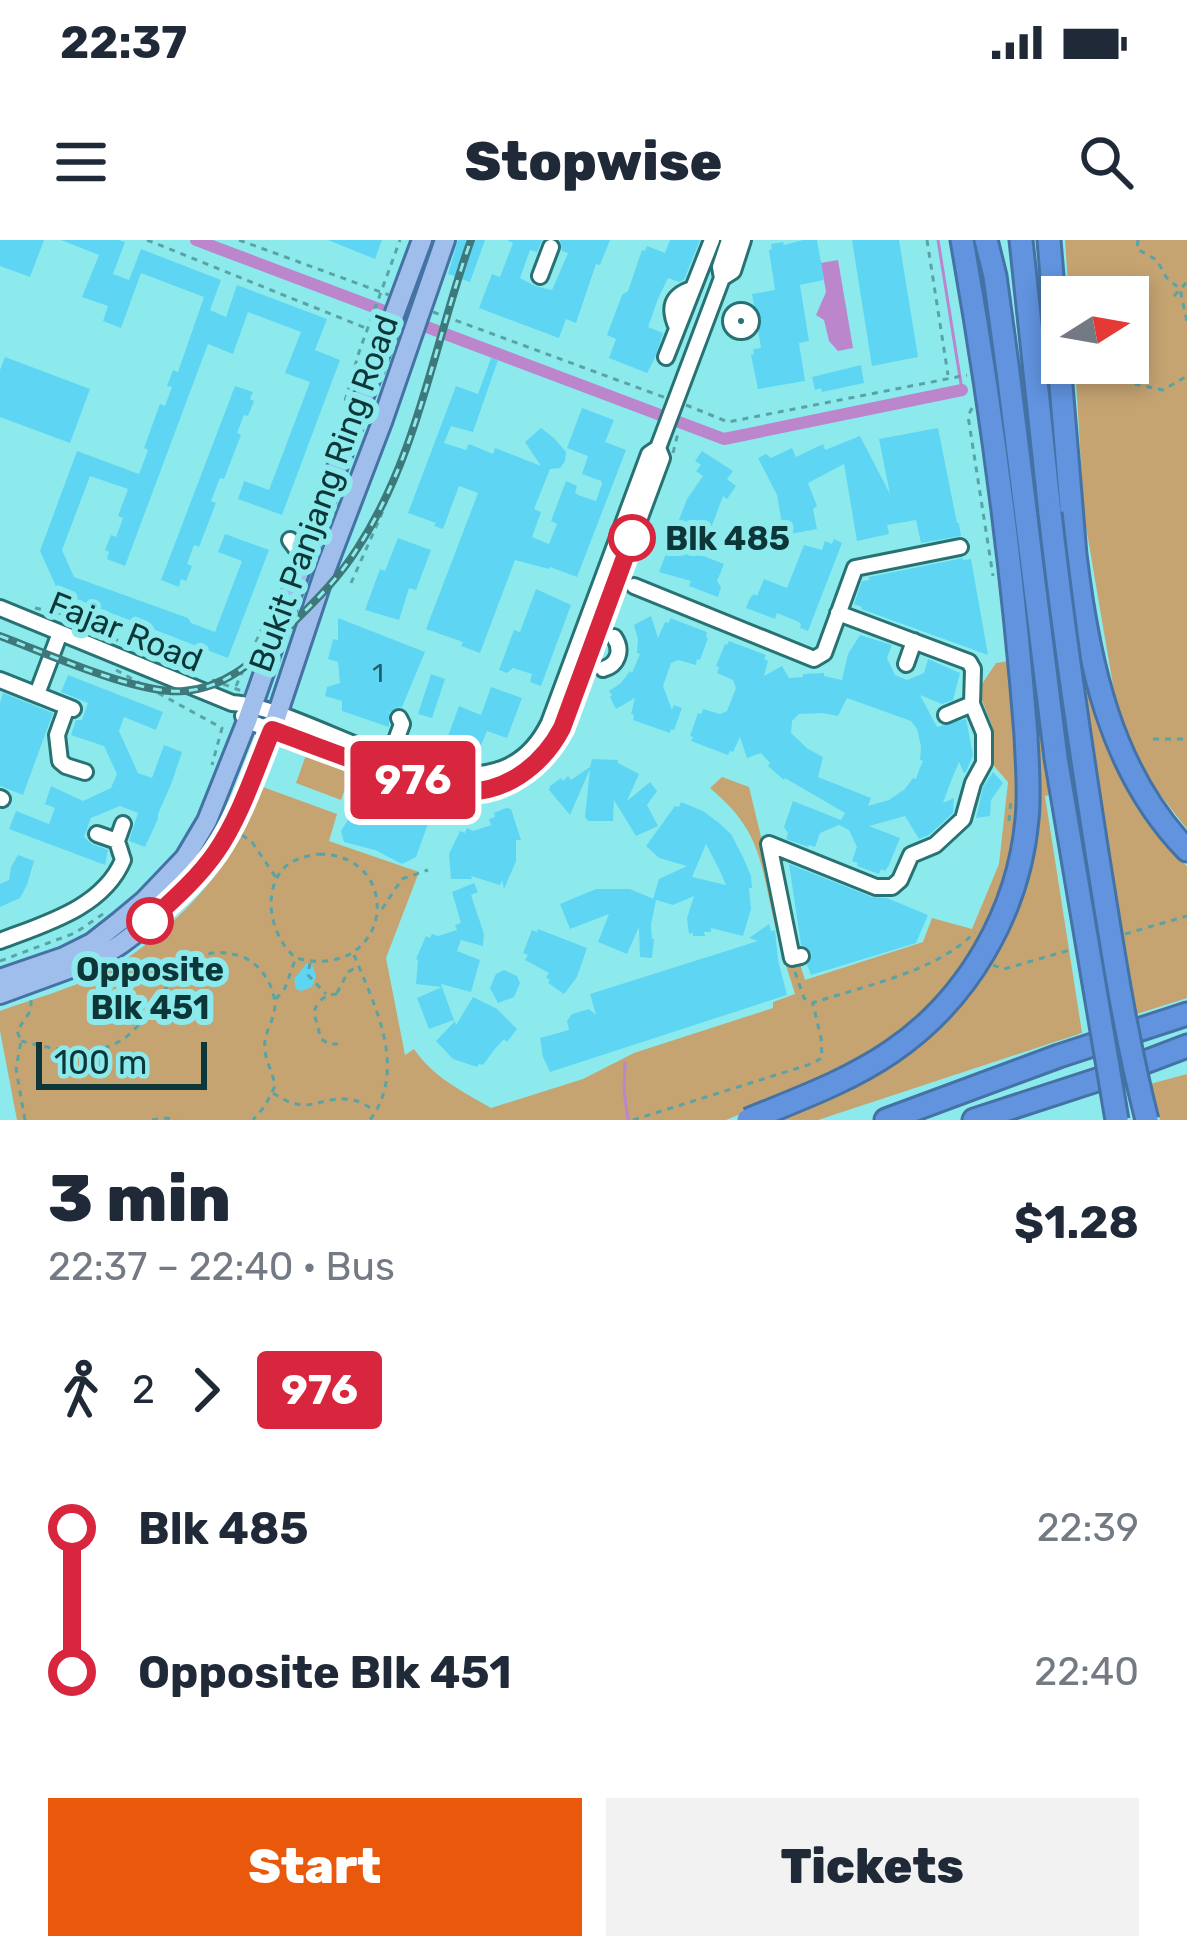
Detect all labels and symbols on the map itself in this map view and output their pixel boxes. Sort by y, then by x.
north arrow [1041,276,1149,384]
street label: Bukit Panjang Ring Road [241,309,406,677]
marker: Blk 485 [610,516,654,560]
place label: Blk 485 [665,519,790,558]
street label: Fajar Road [44,583,208,680]
house number: 1 [372,657,384,689]
line badge: 976 [344,741,482,819]
marker: Opposite Blk 451 [128,899,172,943]
place label: Opposite Blk 451 [76,950,224,1027]
scale bar [36,1036,207,1089]

